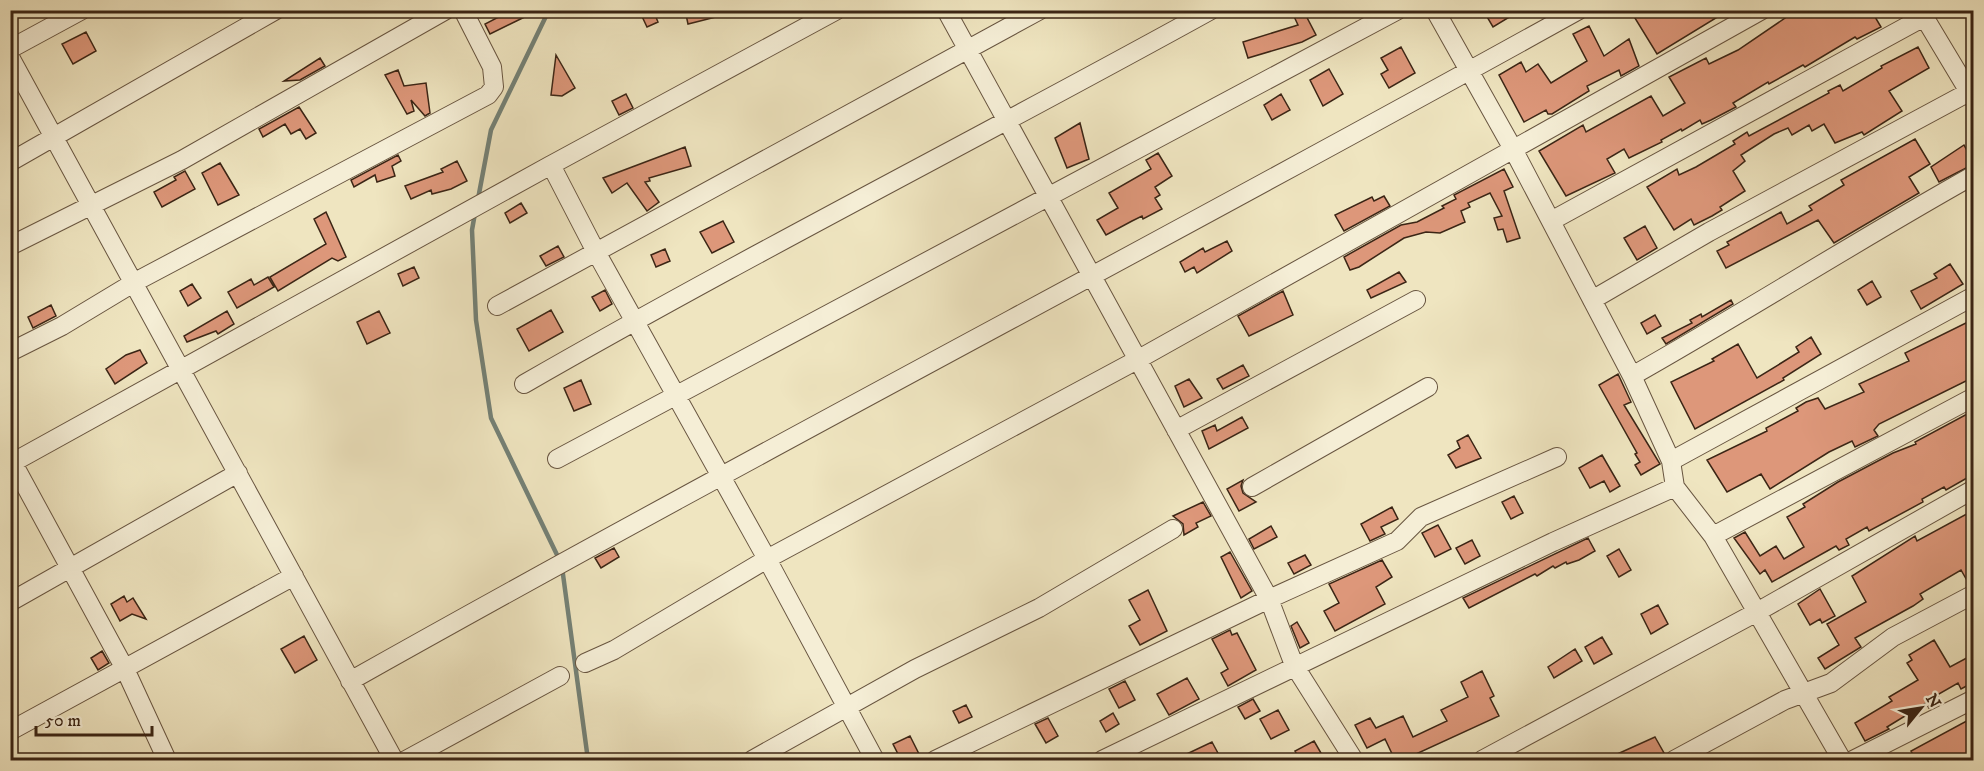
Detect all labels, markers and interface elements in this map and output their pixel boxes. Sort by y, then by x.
north arrow [1891,678,1951,738]
text: N [1921,690,1945,712]
scale bar [36,699,152,737]
text: 50 m [45,710,81,732]

